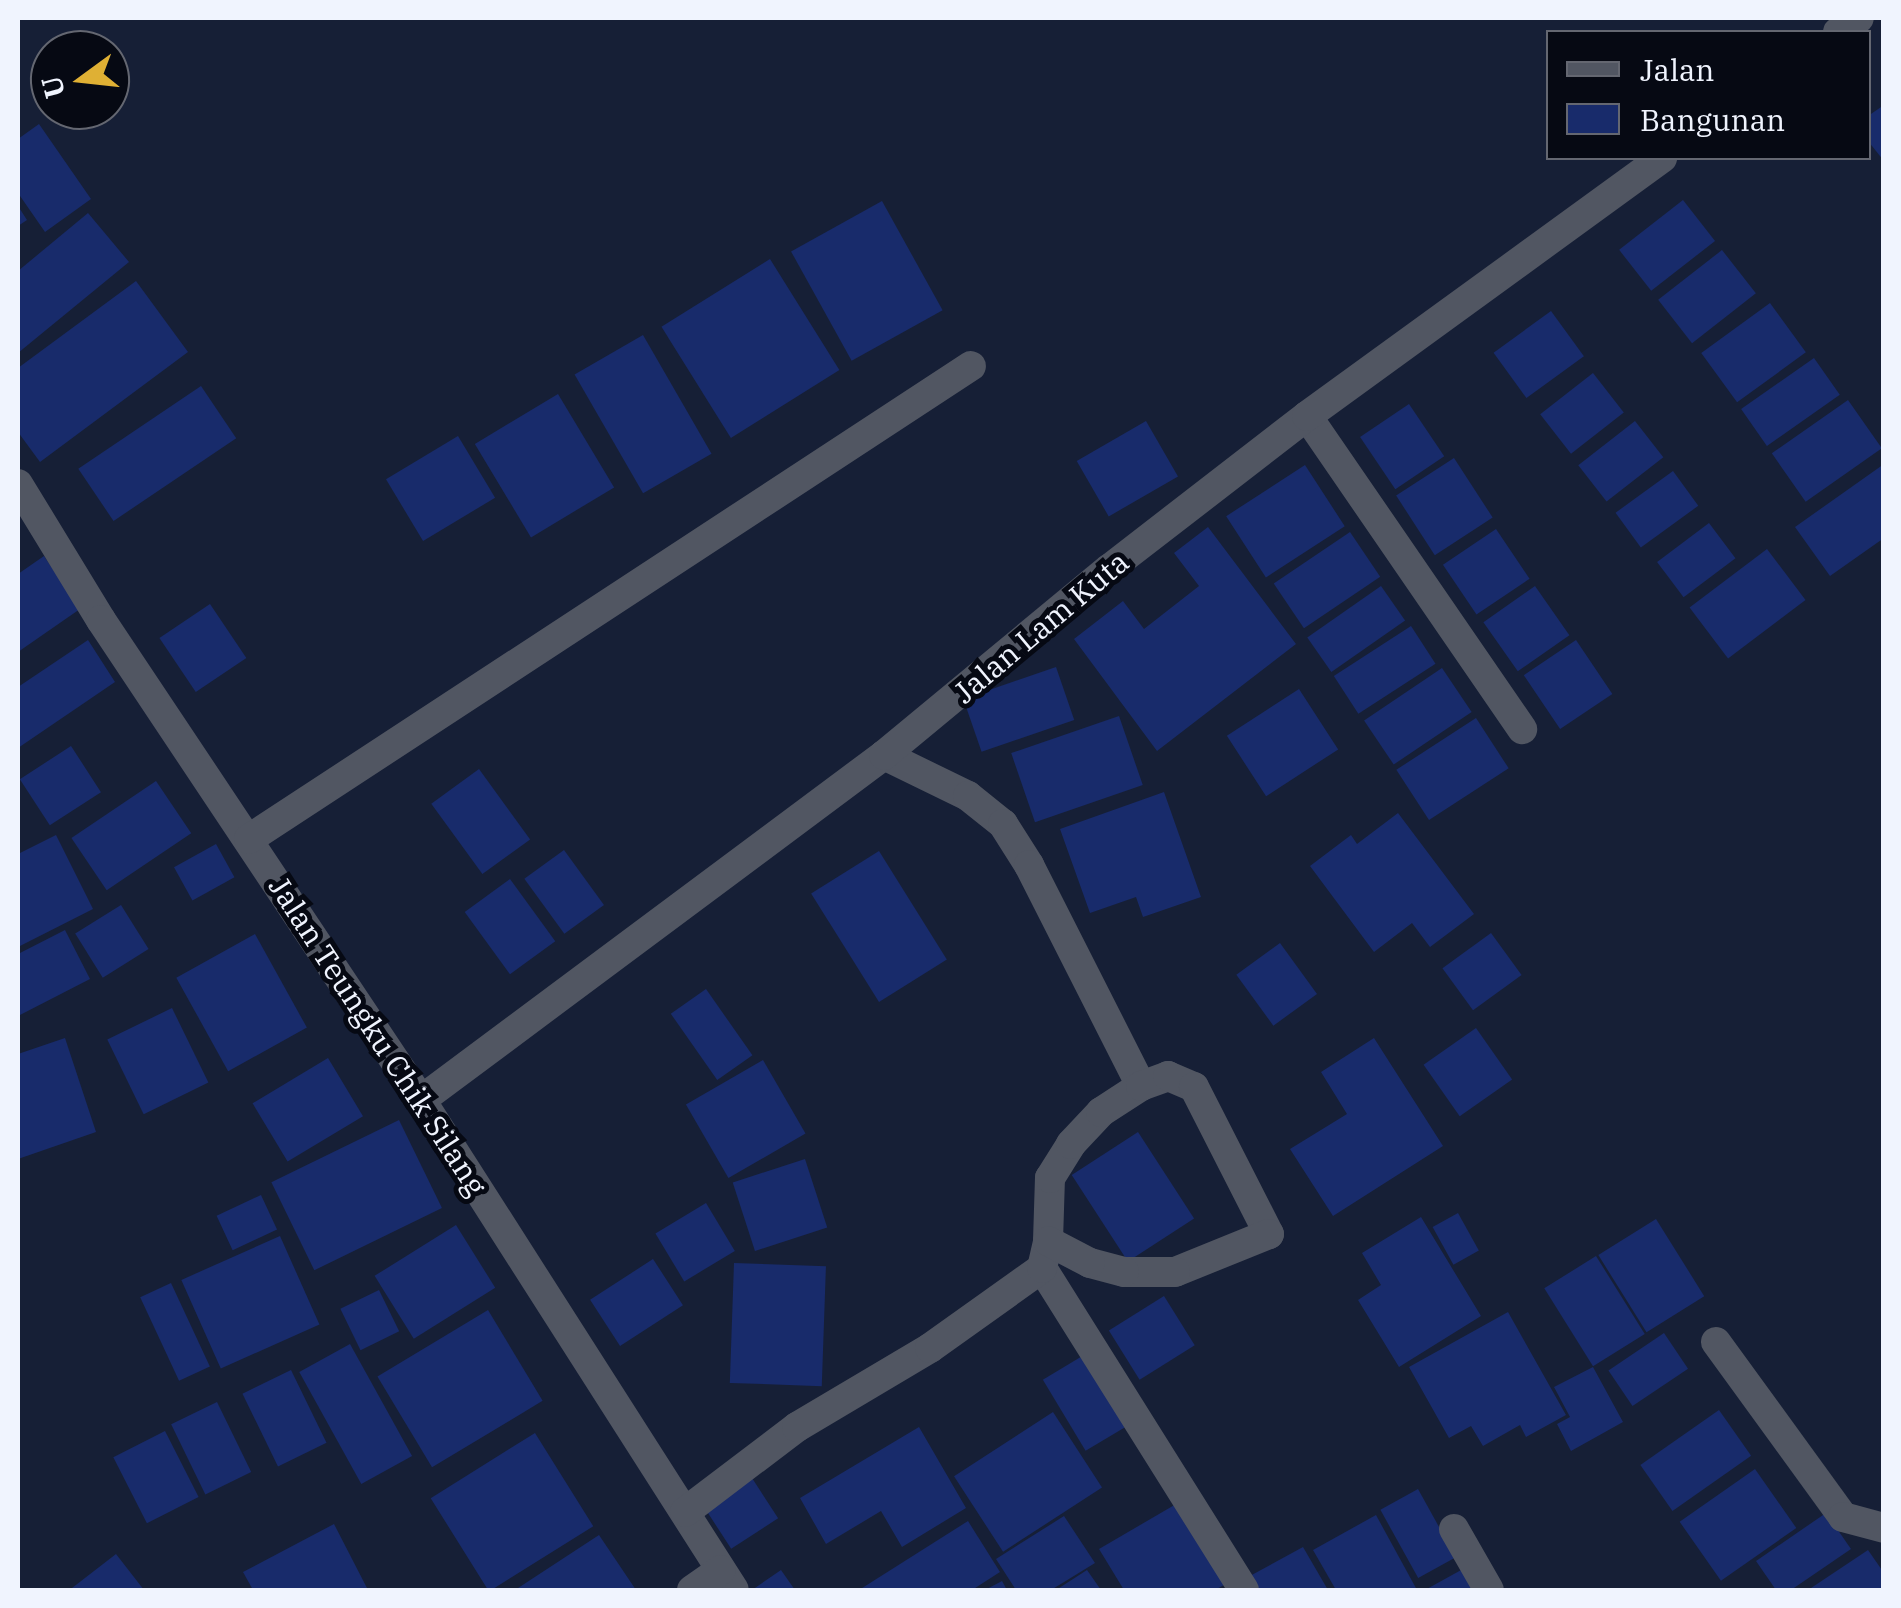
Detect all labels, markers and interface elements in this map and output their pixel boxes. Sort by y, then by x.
north arrow [30,30,130,130]
legend [1546,30,1871,160]
text: Jalan [1640,50,1715,89]
text: U [32,72,73,103]
text: Bangunan [1640,100,1785,139]
street label: Jalan Lam Kuta [946,543,1136,711]
street label: Jalan Teungku Chik Silang [261,870,495,1202]

